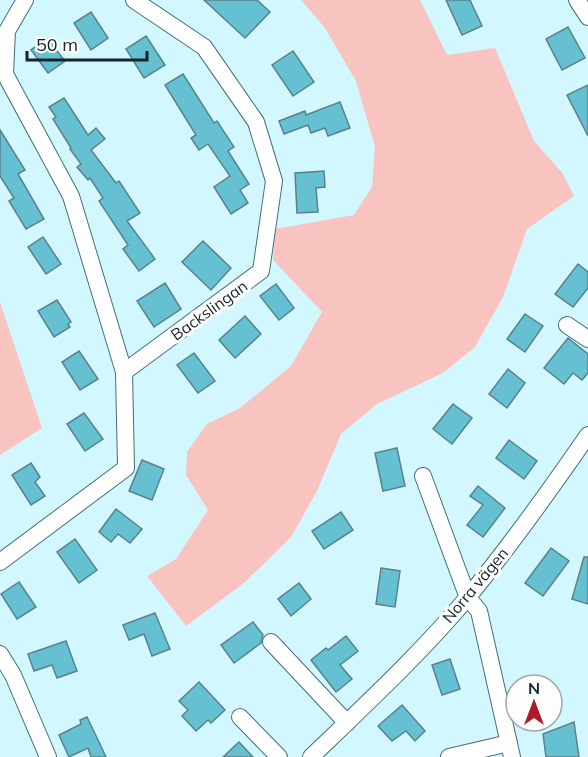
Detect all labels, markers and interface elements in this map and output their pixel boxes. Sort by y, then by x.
scale bar [27,24,147,62]
text: 50 m [36,33,78,56]
street label: Backslingan [167,275,251,345]
street label: Norra vägen [438,543,512,627]
north arrow [504,673,564,733]
text: N [528,678,540,698]

